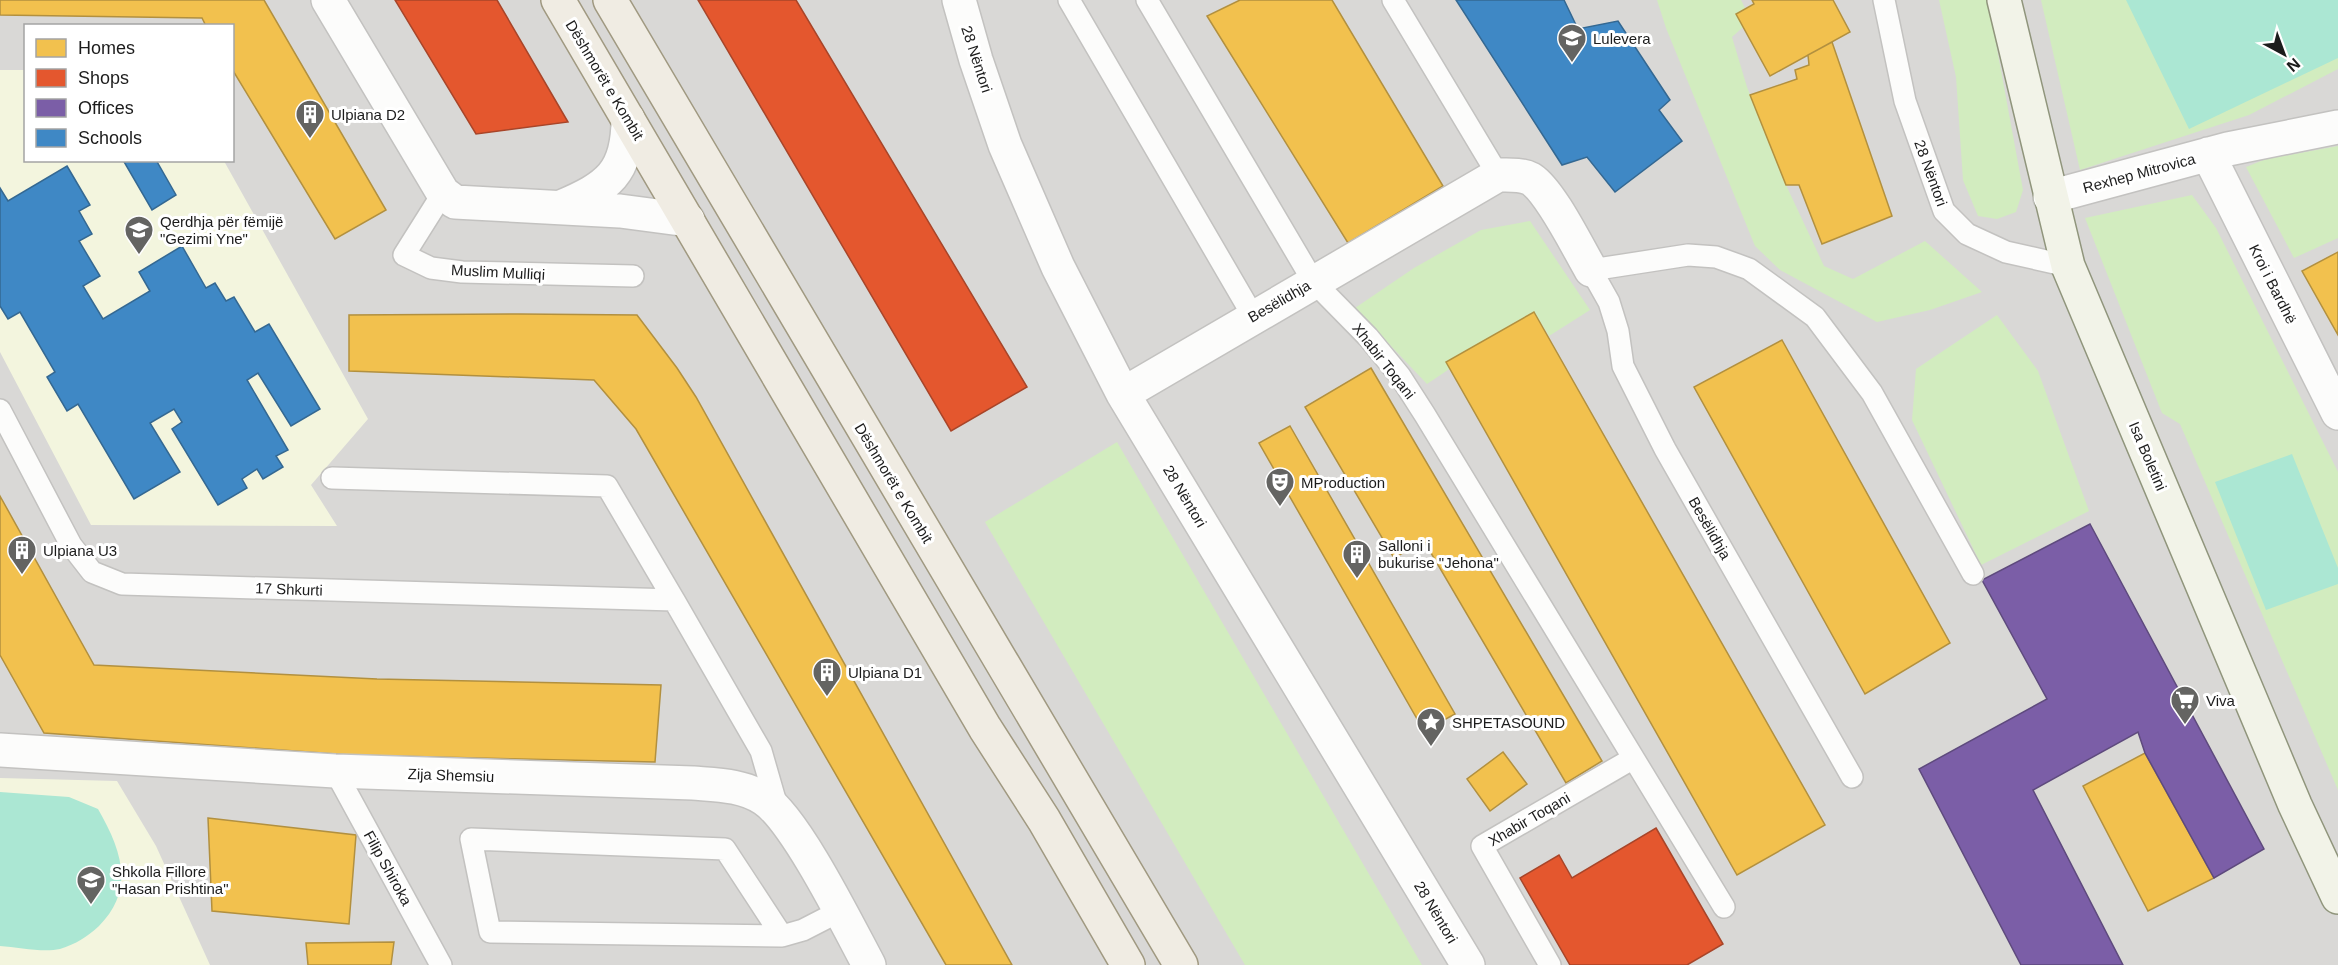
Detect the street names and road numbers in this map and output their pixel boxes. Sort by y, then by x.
street label: Dëshmorët e Kombit [563,17,648,144]
street label: 28 Nëntori [958,23,996,95]
street label: 28 Nëntori [1911,138,1951,208]
street label: Rexhep Mitrovica [2081,150,2198,196]
street label: Kroi i Bardhë [2246,242,2300,326]
street label: Muslim Mulliqi [451,261,545,283]
street label: Besëlidhja [1245,276,1314,326]
street label: Xhabir Toqani [1349,320,1419,402]
street label: Isa Boletini [2126,419,2170,493]
street label: Dëshmorët e Kombit [852,420,937,547]
street label: 28 Nëntori [1160,462,1210,530]
street label: Besëlidhja [1685,494,1735,563]
street label: 17 Shkurti [255,579,323,599]
street label: Zija Shemsiu [407,765,495,785]
street label: Xhabir Toqani [1485,789,1573,849]
street label: Filip Shiroka [361,828,416,909]
street label: 28 Nëntori [1411,878,1461,946]

